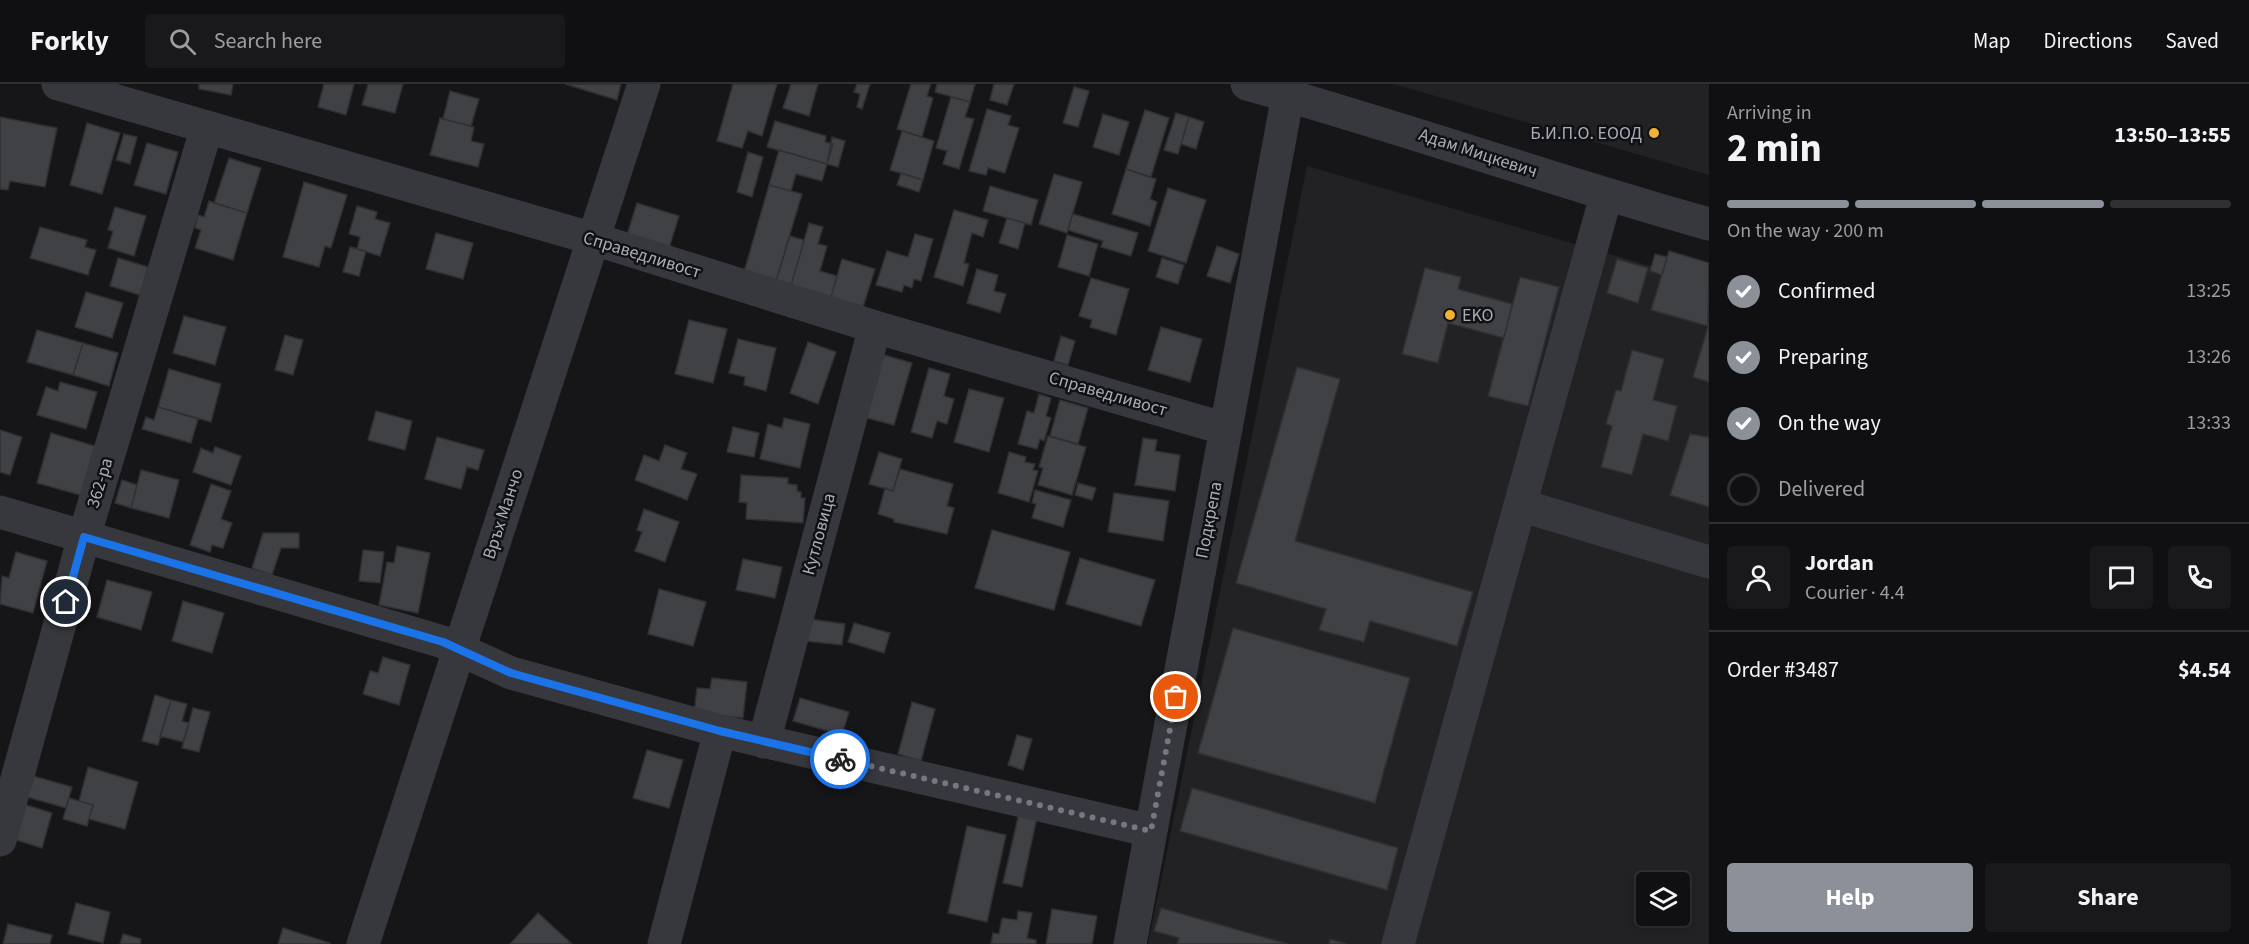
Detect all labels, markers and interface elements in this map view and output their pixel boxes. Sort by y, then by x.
search box [145,14,565,68]
text: Forkly [30,21,109,61]
icon: search [166,25,199,58]
text: Search here [214,25,322,57]
text: Map [1973,26,2011,56]
text: Directions [2044,26,2132,56]
text: Saved [2165,26,2219,56]
text: Arriving in [1727,99,1812,127]
text: 13:50–13:55 [2114,119,2231,151]
place label: Б.И.П.О. ЕООД [1530,121,1643,146]
text: 2 min [1727,121,1822,177]
street label: Адам Мицкевич [1416,122,1540,184]
marker: Б.И.П.О. ЕООД [1647,126,1661,140]
text: On the way · 200 m [1727,217,1884,245]
street label: Справедливост [580,225,704,285]
icon: check [1727,275,1760,308]
text: Confirmed [1778,275,1875,307]
text: 13:25 [2186,277,2231,305]
place label: EKO [1462,303,1494,328]
marker: EKO [1443,308,1457,322]
icon: check [1727,341,1760,374]
text: Preparing [1778,341,1868,373]
text: 13:26 [2186,343,2231,371]
street label: Справедливост [1046,365,1170,423]
icon: check [1727,407,1760,440]
text: On the way [1778,407,1881,439]
text: 13:33 [2186,409,2231,437]
street label: 362-ра [81,455,119,511]
street label: Връх Манчо [477,466,529,562]
text: Delivered [1778,473,1865,505]
street label: Подкрепа [1189,479,1229,561]
street label: Кутловица [796,490,842,578]
button: person [1727,546,1790,609]
button: chat [2090,546,2153,609]
button: phone [2168,546,2231,609]
text: Jordan [1805,547,1874,579]
pin [40,576,91,627]
text: Courier · 4.4 [1805,579,1905,607]
icon: home [49,585,82,618]
text: Order #3487 [1727,654,1839,686]
text: $4.54 [2178,654,2231,686]
pin [1150,671,1201,722]
icon: bag [1159,680,1192,713]
courier [810,729,870,789]
icon: bike [824,743,857,776]
button: Help [1727,863,1973,932]
button: Share [1985,863,2231,932]
map controls [1636,872,1690,926]
button: layers [1636,872,1690,926]

